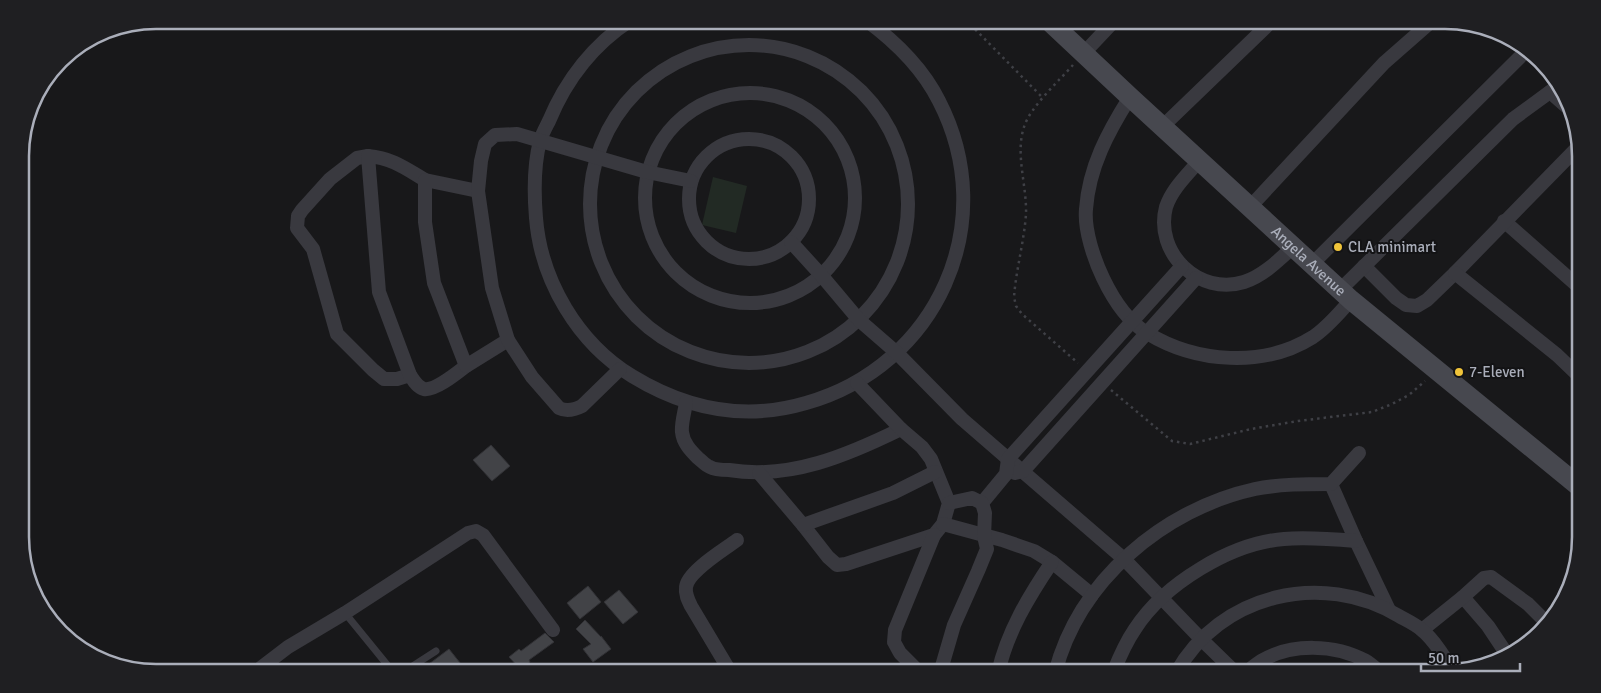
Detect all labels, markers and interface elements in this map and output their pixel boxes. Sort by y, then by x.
street label: Angela Avenue [1267,222,1350,300]
place label: CLA minimart [1348,238,1436,256]
marker: CLA minimart [1332,241,1344,253]
place label: 7-Eleven [1469,363,1525,381]
marker: 7-Eleven [1453,366,1465,378]
scale bar [1421,640,1520,672]
text: 50 m [1428,649,1459,667]

